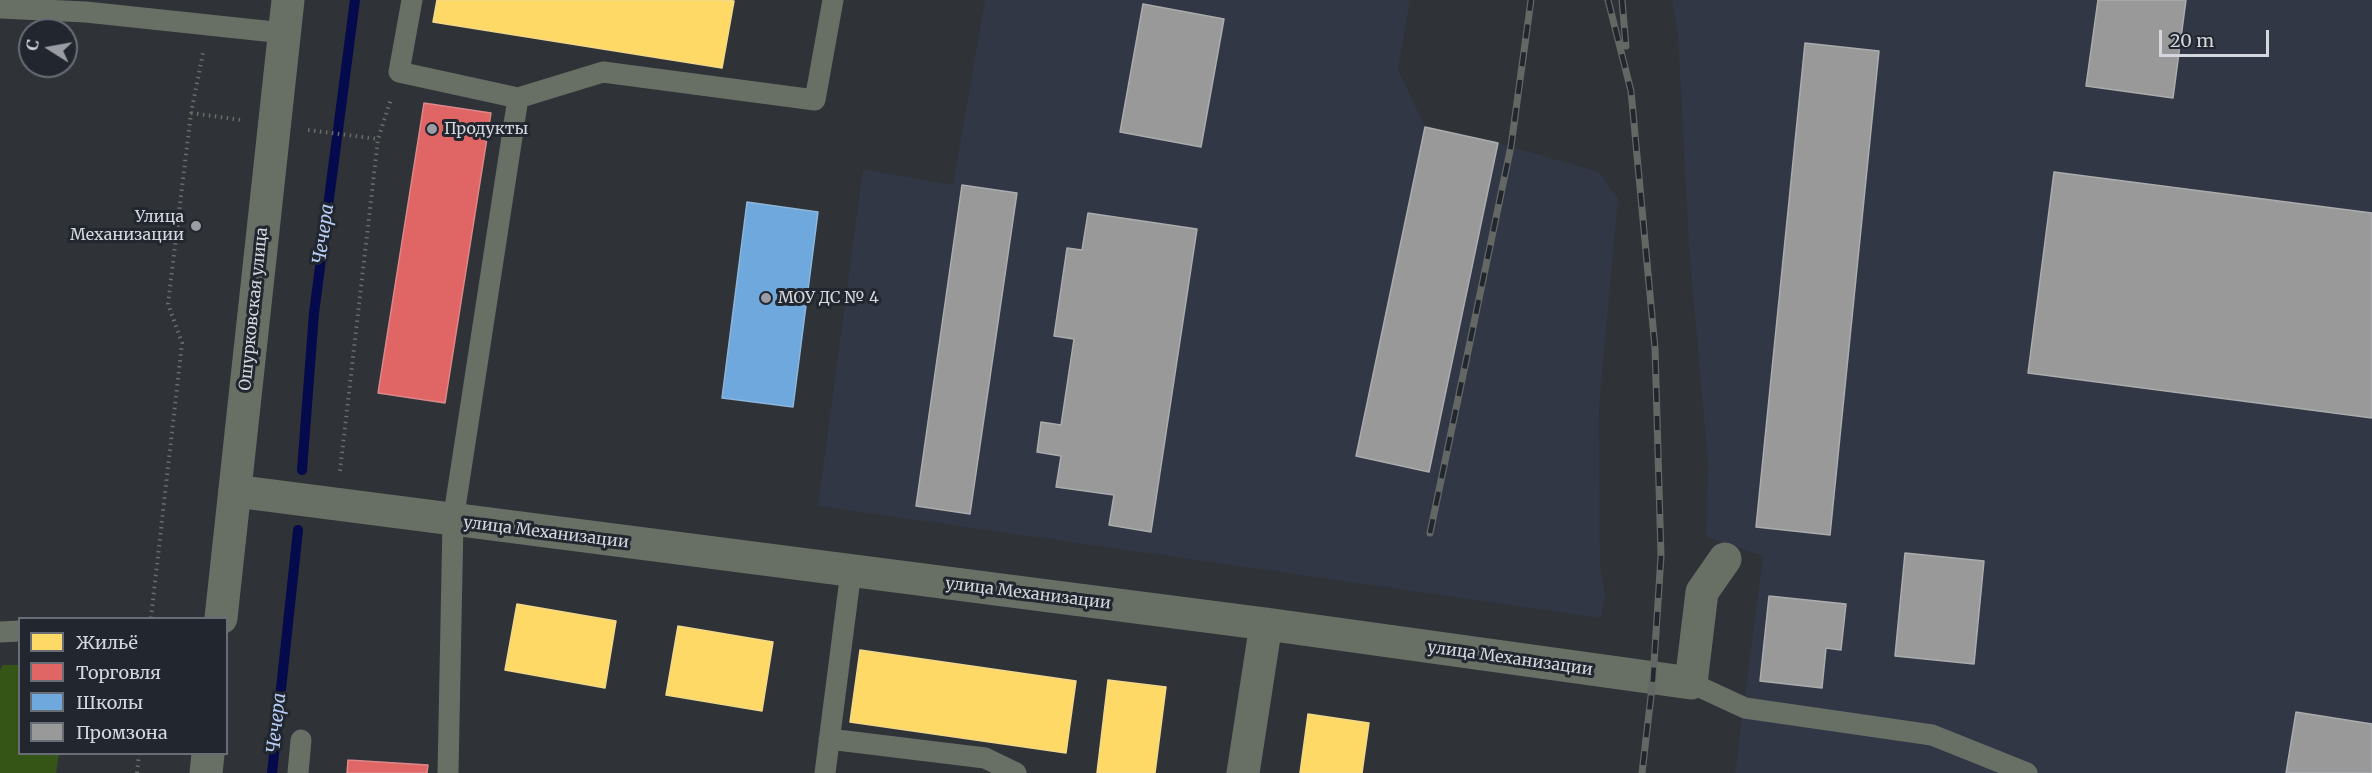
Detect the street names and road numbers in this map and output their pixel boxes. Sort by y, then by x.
street label: Ошурковская улица [236,226,272,392]
street label: улица Механизации [462,513,630,553]
street label: улица Механизации [944,574,1112,614]
street label: улица Механизации [1426,638,1594,680]

